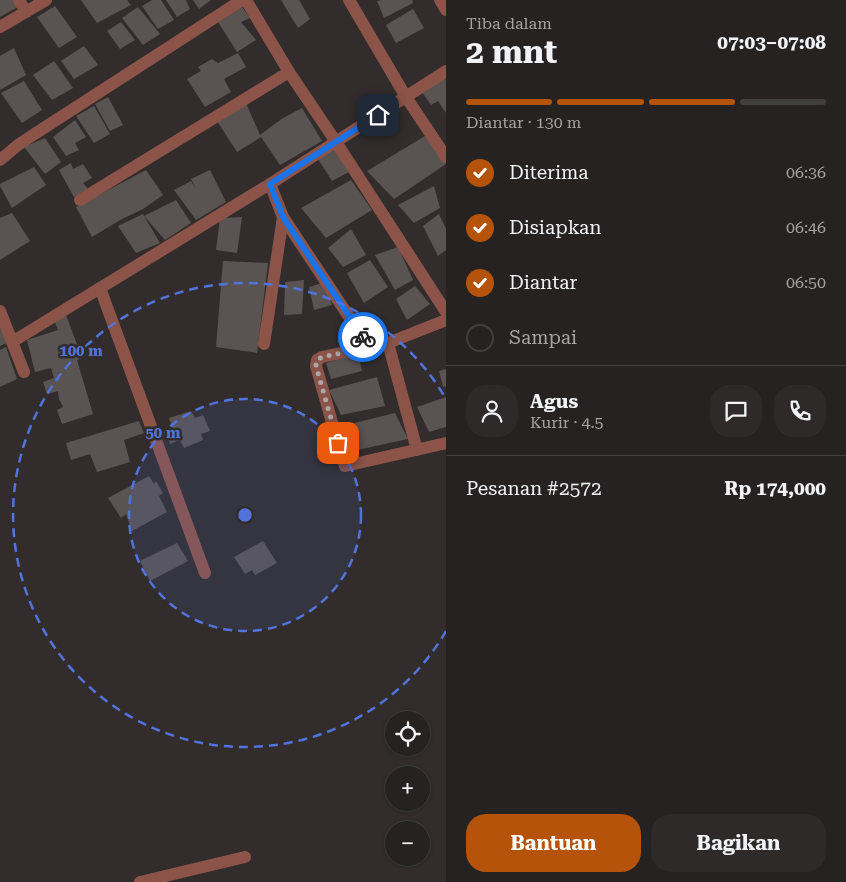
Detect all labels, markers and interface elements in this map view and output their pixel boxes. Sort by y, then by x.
text: Tiba dalam [466,14,552,33]
text: 07:03–07:08 [717,31,826,54]
text: 2 mnt [466,33,557,71]
pin [357,94,399,136]
icon: home [364,101,392,129]
text: Diantar · 130 m [466,113,581,132]
icon: check [466,159,494,187]
text: Diterima [509,161,589,184]
text: 06:36 [786,163,826,182]
icon: check [466,214,494,242]
text: Disiapkan [509,216,602,239]
text: 06:46 [786,218,826,237]
icon: check [466,269,494,297]
text: Diantar [509,271,577,294]
text: 06:50 [786,273,826,292]
courier [338,312,388,362]
icon: bike [349,323,377,351]
text: Sampai [509,326,577,349]
text: 100 m [59,342,103,360]
button: person [466,385,518,437]
button: chat [710,385,762,437]
button: phone [774,385,826,437]
text: Agus [530,390,578,413]
text: Kurir · 4.5 [530,413,604,432]
pin [317,422,359,464]
text: 50 m [145,424,181,442]
icon: bag [324,429,352,457]
text: Pesanan #2572 [466,477,602,500]
text: Rp 174,000 [724,477,826,500]
centre of rings [236,506,254,524]
map controls [385,711,430,866]
button: locate [385,711,430,756]
button: + [385,766,430,811]
button: Bantuan [466,814,641,872]
button: Bagikan [651,814,826,872]
button: − [385,821,430,866]

